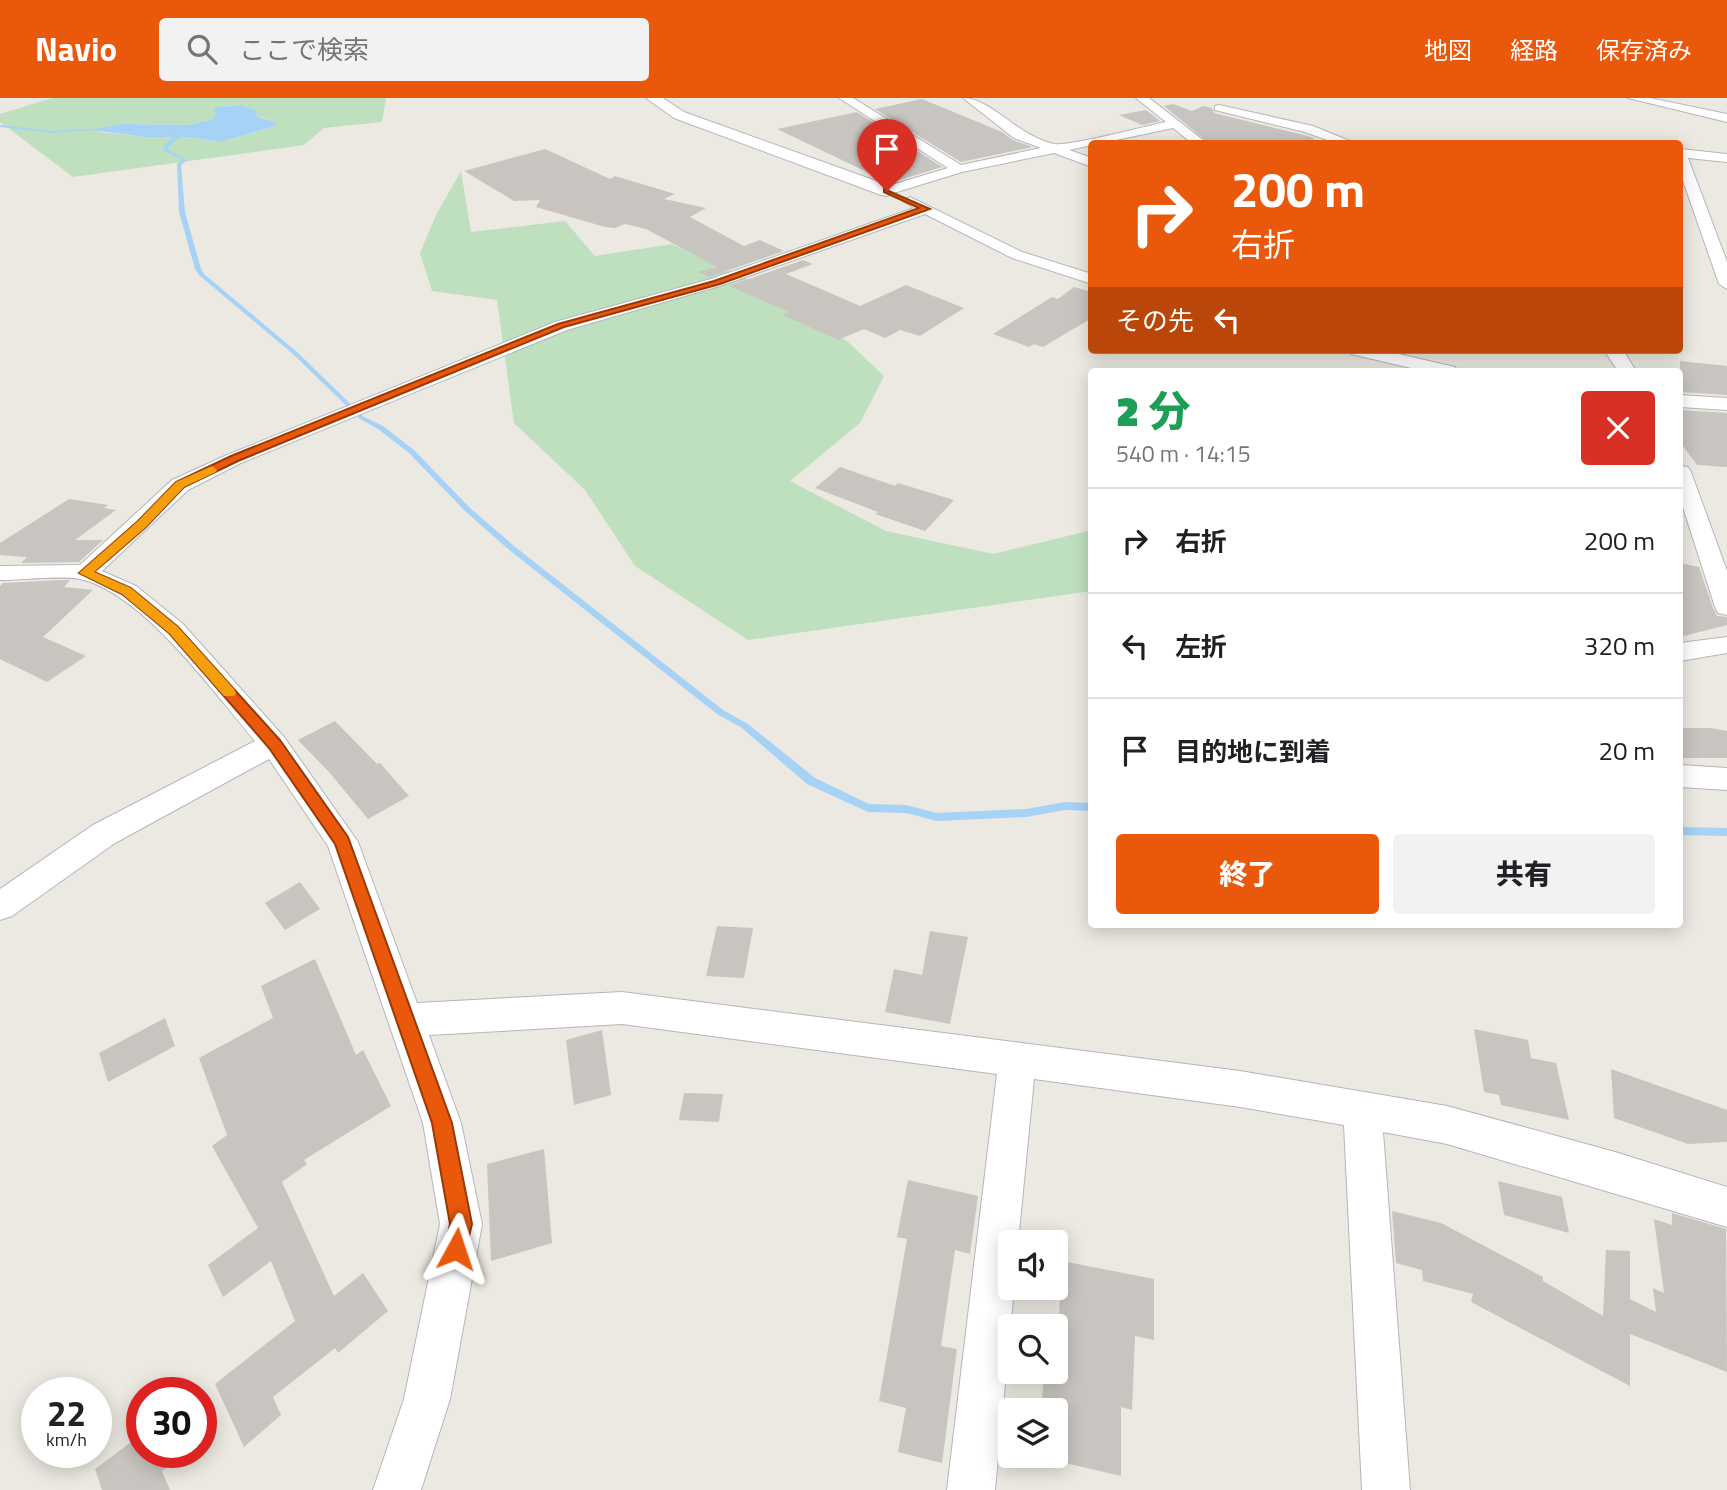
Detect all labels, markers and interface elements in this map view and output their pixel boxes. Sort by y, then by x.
search box [159,18,649,81]
text: Navio [35,24,117,74]
icon: search [183,30,221,68]
text: ここで検索 [239,30,369,69]
text: 地図 [1424,32,1472,68]
text: 経路 [1510,32,1558,68]
text: 保存済み [1596,32,1692,68]
pin [857,119,917,191]
icon: arrive [868,130,906,168]
text: 200 m [1231,151,1365,226]
icon: right [1116,168,1207,259]
text: 右折 [1231,220,1295,268]
text: その先 [1116,301,1194,340]
icon: left [1208,301,1246,339]
text: 2 分 [1116,378,1190,442]
button: close [1581,391,1655,465]
text: 540 m · 14:15 [1116,436,1251,471]
text: 200 m [1584,521,1655,560]
icon: right [1116,522,1154,560]
text: 右折 [1175,522,1227,561]
text: 320 m [1584,626,1655,665]
icon: left [1116,627,1154,665]
text: 左折 [1175,627,1227,666]
text: 20 m [1598,731,1655,770]
icon: arrive [1116,732,1154,770]
text: 目的地に到着 [1175,732,1331,771]
button: 終了 [1116,834,1379,914]
button: 共有 [1393,834,1655,914]
position arrow [419,1212,493,1286]
map controls [998,1230,1068,1468]
button: sound [998,1230,1068,1300]
button: search [998,1314,1068,1384]
speed limit sign: 30 [126,1377,217,1468]
text: 22 [47,1386,86,1440]
button: layers [998,1398,1068,1468]
text: km/h [46,1426,87,1453]

